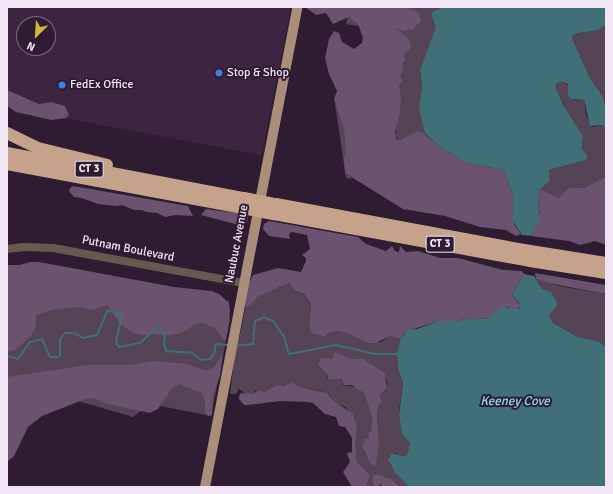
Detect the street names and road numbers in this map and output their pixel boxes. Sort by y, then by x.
road number: CT 3 [74,160,104,178]
street label: Naubuc Avenue [222,204,252,284]
street label: Putnam Boulevard [81,233,175,265]
road number: CT 3 [425,235,455,253]

